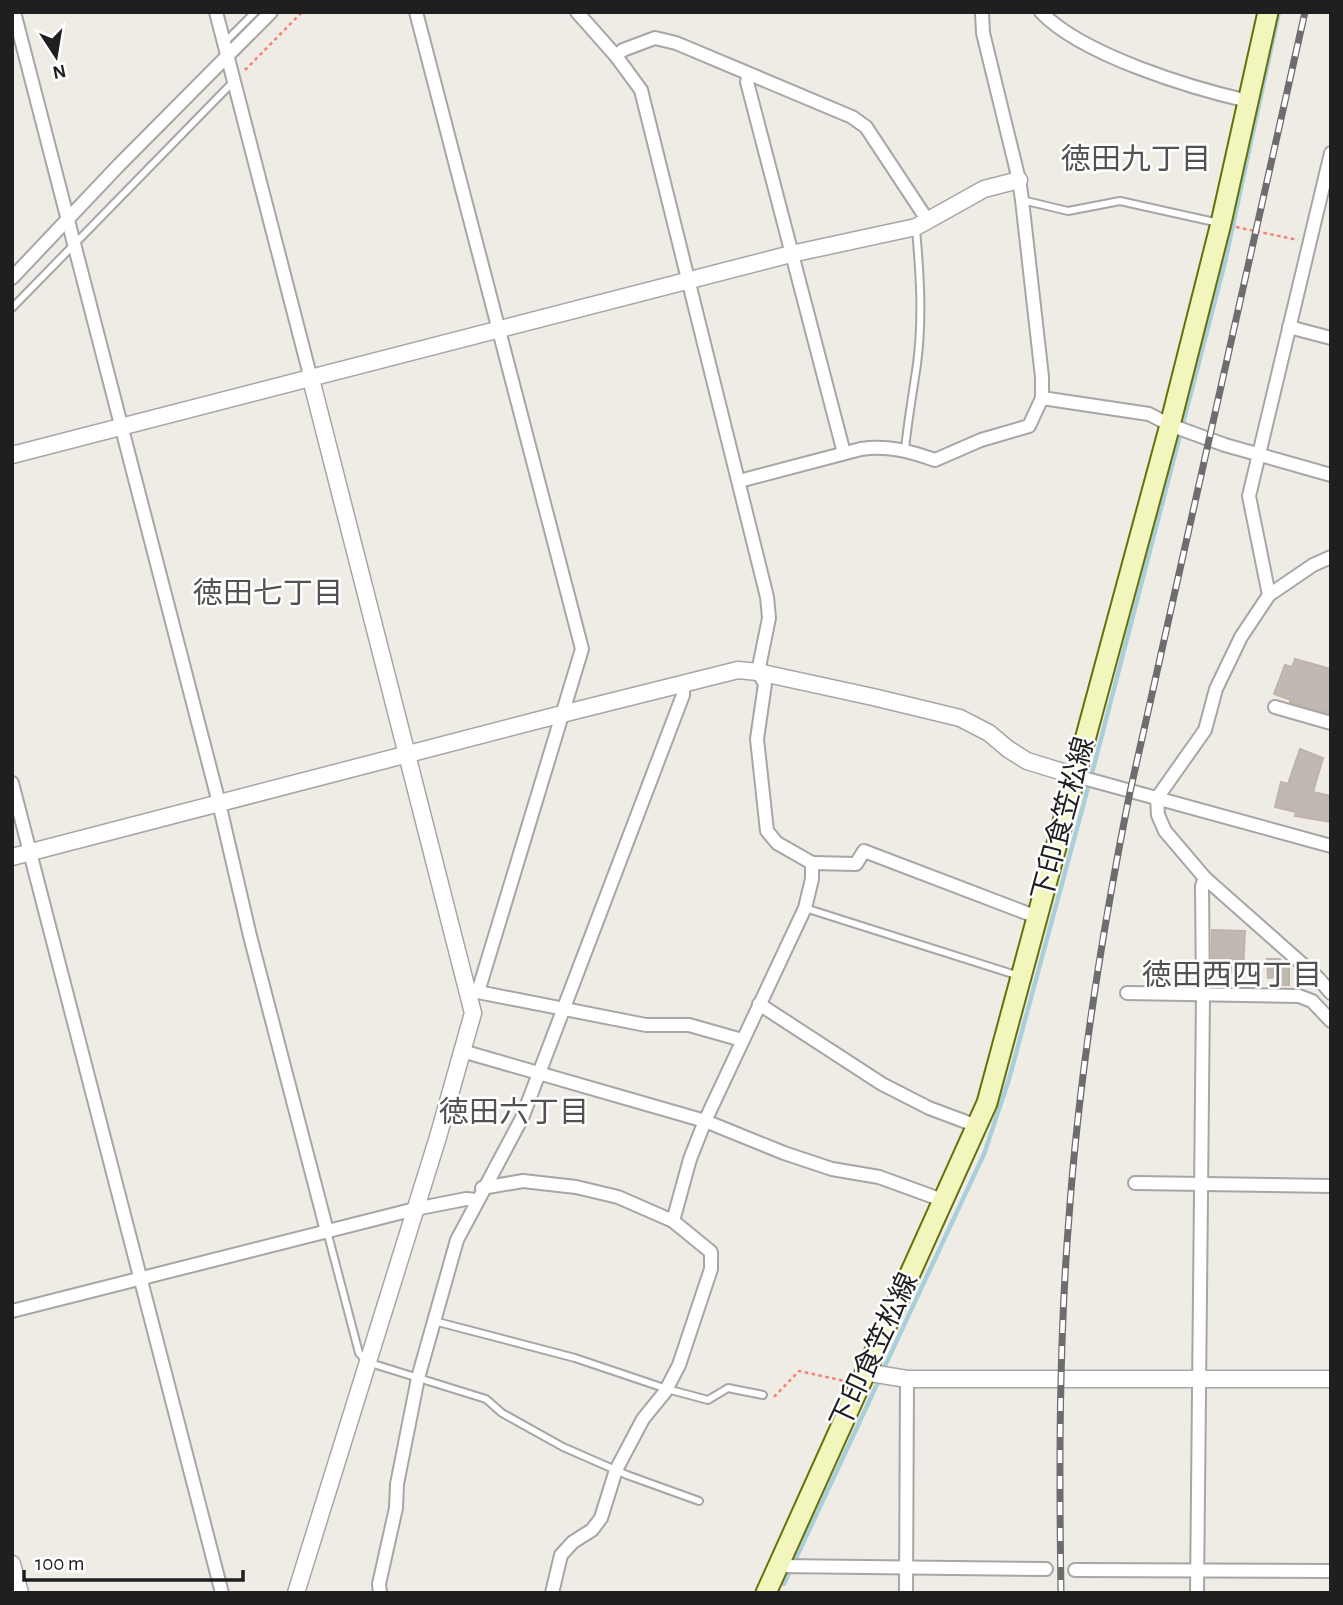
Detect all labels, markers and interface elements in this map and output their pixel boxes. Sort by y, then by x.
north arrow [21,21,91,91]
text: N [51,60,68,82]
district label: 徳田九丁目 [1061,143,1211,175]
district label: 徳田七丁目 [193,577,343,609]
street label: 下印食笠松線 [1027,734,1099,904]
district label: 徳田西四丁目 [1142,959,1322,991]
district label: 徳田六丁目 [439,1096,589,1128]
street label: 下印食笠松線 [825,1268,923,1433]
scale bar [24,1538,243,1582]
text: 100 m [35,1553,85,1574]

